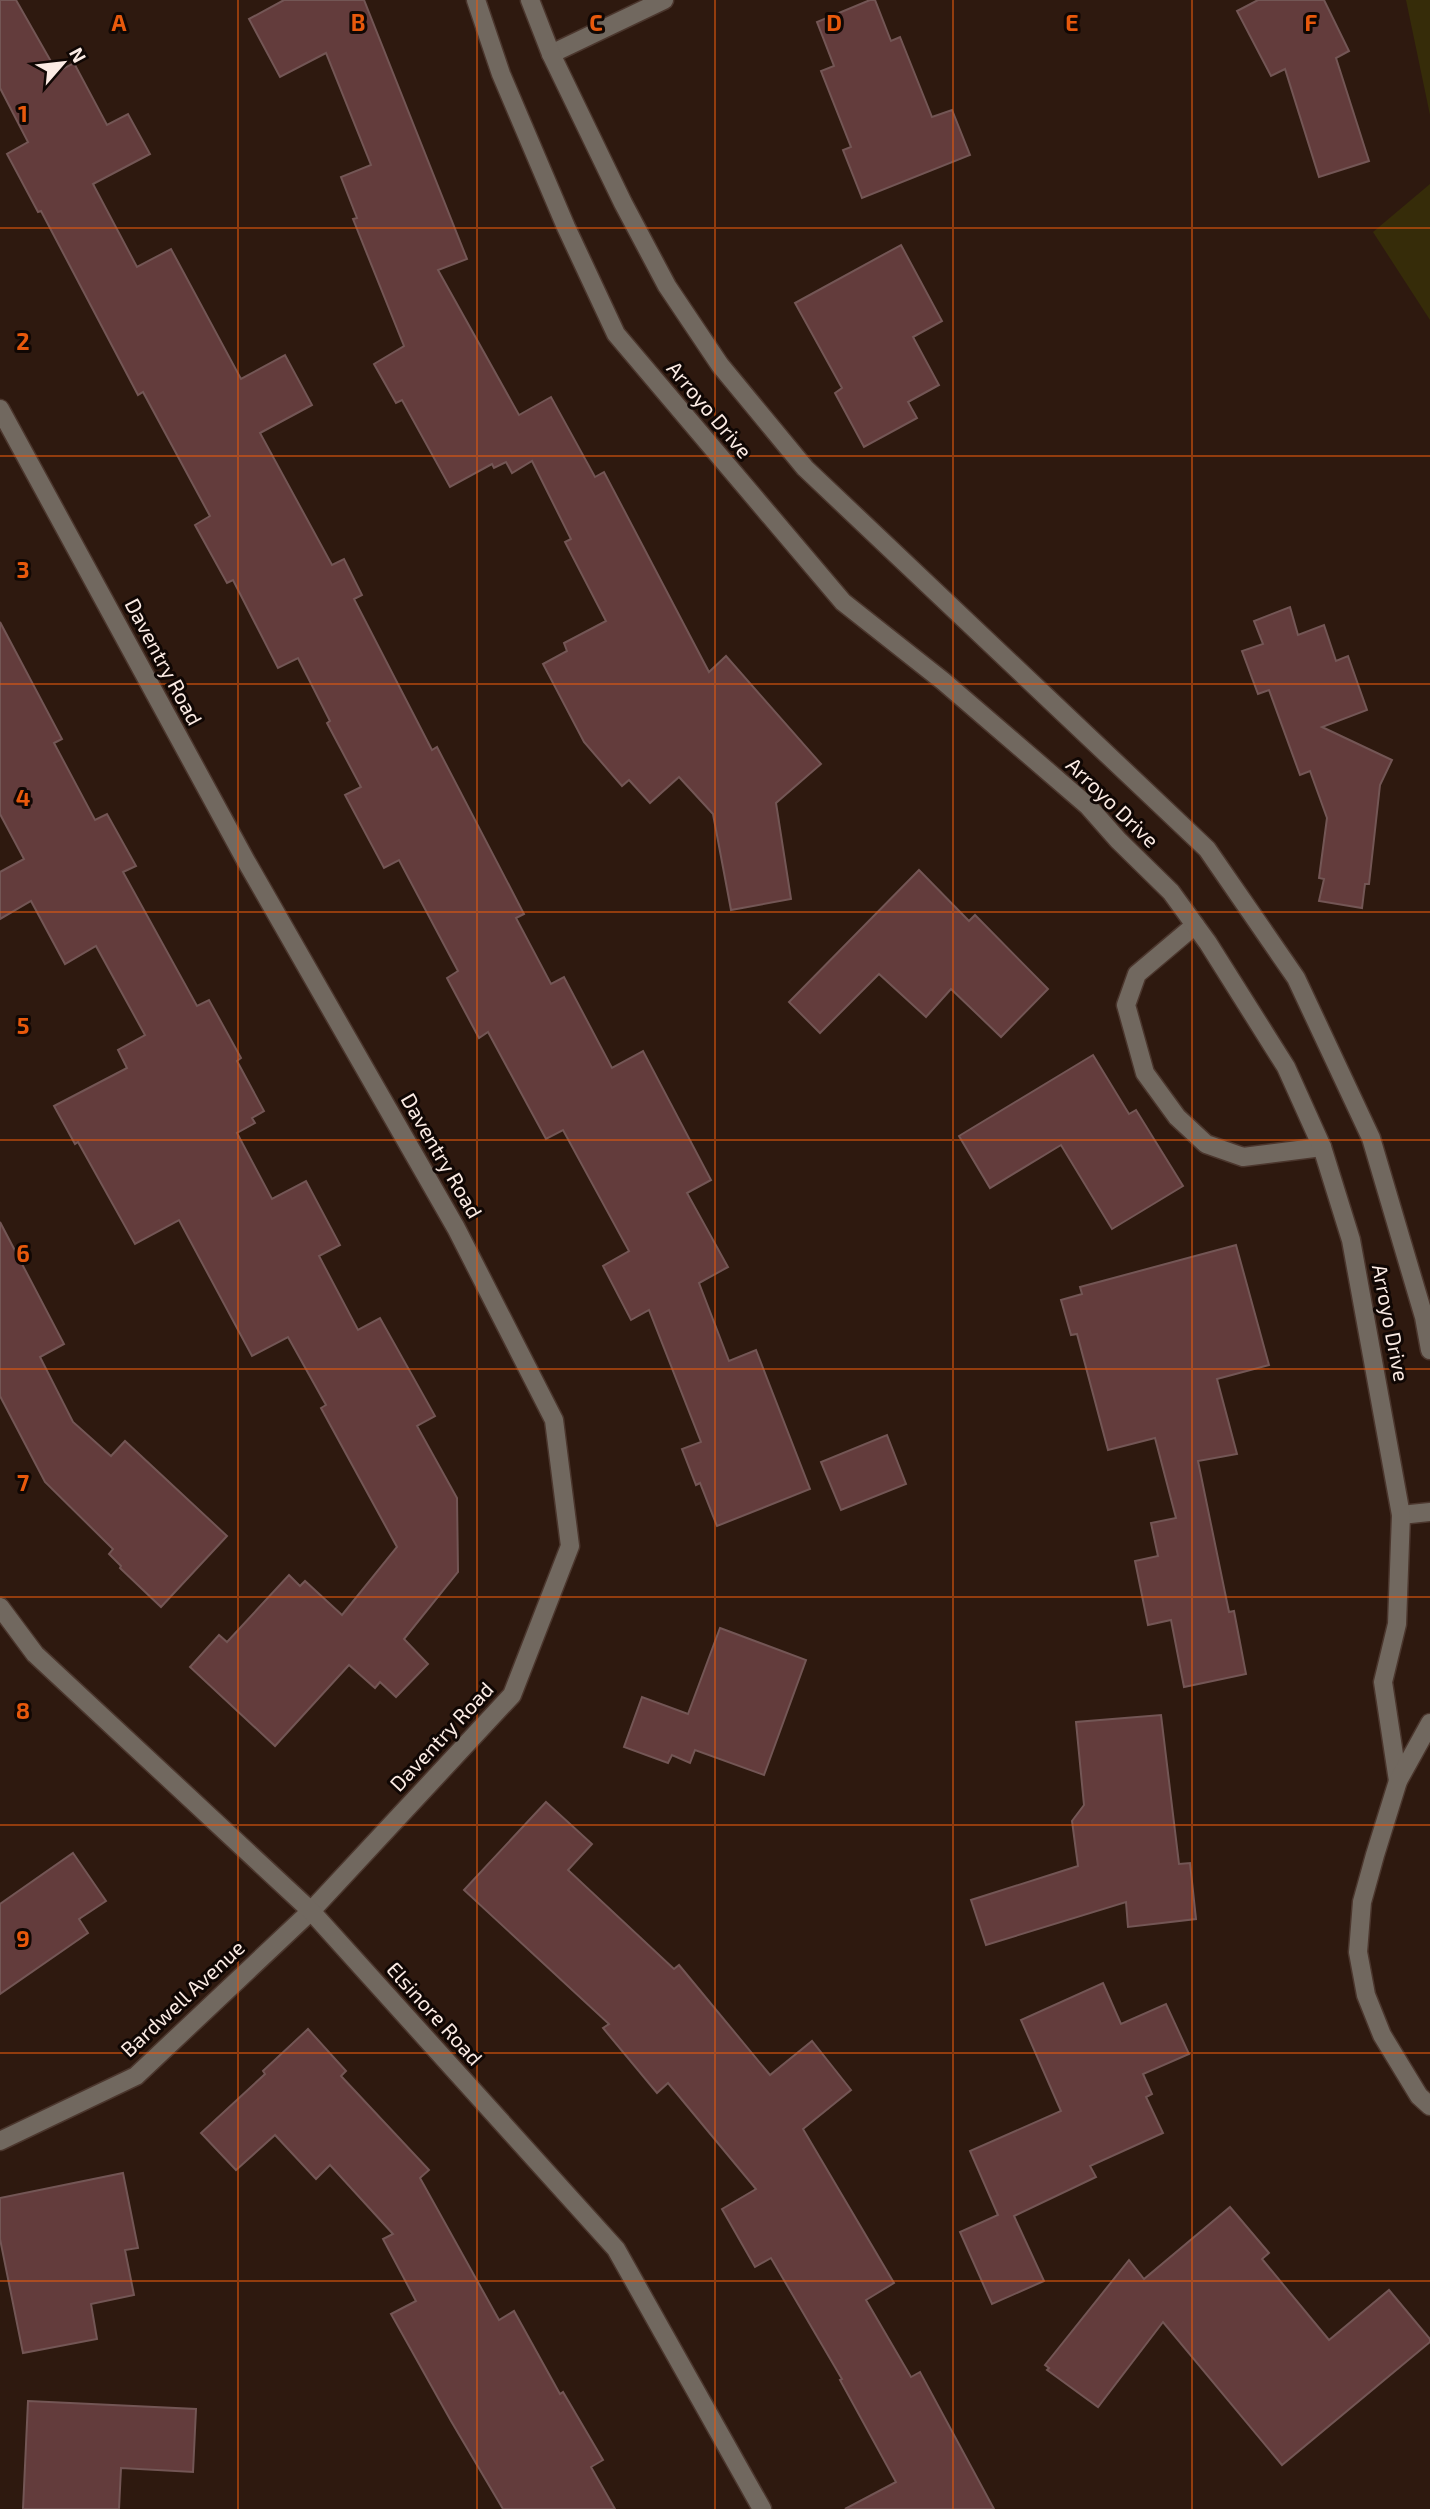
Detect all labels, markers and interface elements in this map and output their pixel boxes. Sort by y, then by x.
text: A [111,8,127,36]
text: B [351,8,365,36]
text: C [589,8,603,36]
text: D [826,8,842,36]
text: E [1065,8,1079,36]
text: F [1305,8,1318,36]
north arrow [28,28,98,98]
text: N [65,43,92,66]
text: 1 [18,99,28,127]
text: 2 [16,327,30,355]
street label: Arroyo Drive [662,355,758,463]
text: 3 [16,555,30,583]
street label: Daventry Road [120,594,208,729]
street label: Arroyo Drive [1062,752,1164,852]
text: 4 [16,783,30,811]
text: 5 [17,1011,29,1039]
street label: Daventry Road [396,1088,488,1222]
text: 6 [16,1239,30,1267]
street label: Arroyo Drive [1368,1262,1415,1383]
text: 7 [17,1468,29,1496]
street label: Daventry Road [384,1676,498,1796]
text: 8 [16,1696,30,1724]
text: 9 [16,1924,30,1952]
street label: Bardwell Avenue [115,1934,249,2062]
street label: Elsinore Road [382,1956,488,2070]

